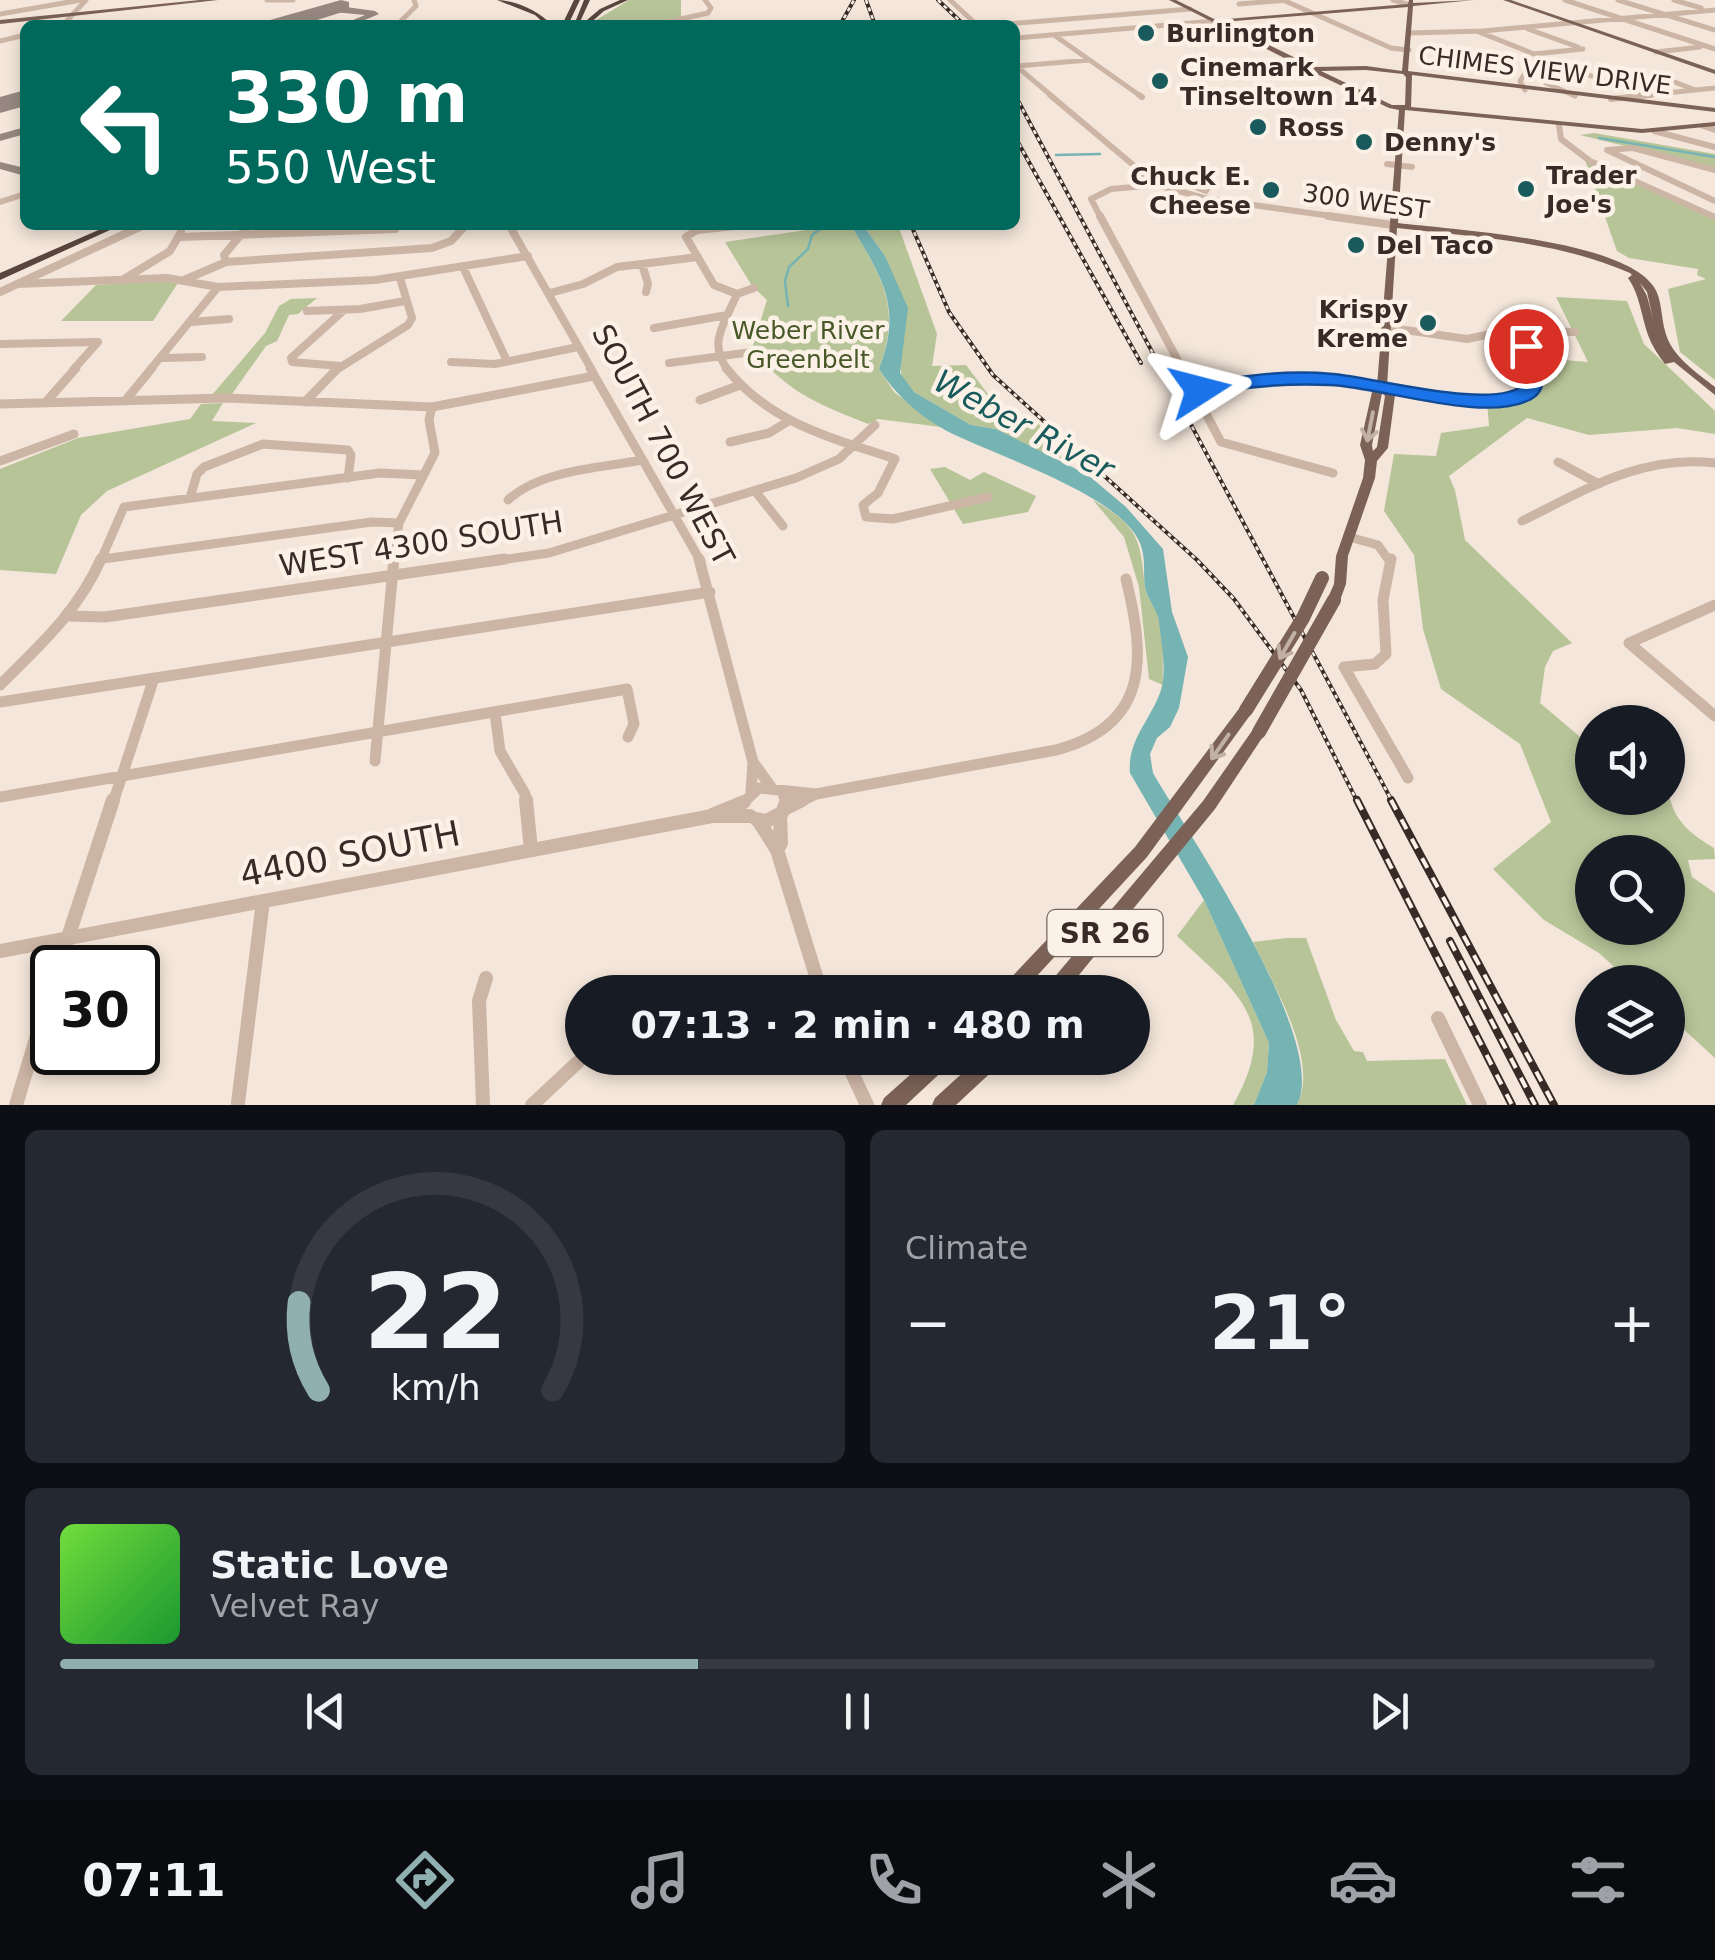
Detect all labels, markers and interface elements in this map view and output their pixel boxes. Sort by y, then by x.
place label: Burlington [1166,19,1315,48]
marker: Burlington [1135,22,1157,44]
street label: CHIMES VIEW DRIVE [1417,41,1673,100]
place label: Cinemark Tinseltown 14 [1180,53,1377,111]
text: 330 m [225,57,468,139]
icon: left [60,60,190,190]
marker: Cinemark Tinseltown 14 [1149,70,1171,92]
place label: Ross [1278,113,1344,142]
marker: Ross [1247,116,1269,138]
place label: Denny's [1384,128,1496,157]
marker: Denny's [1353,131,1375,153]
text: 550 West [225,141,436,194]
place label: Trader Joe's [1544,161,1637,219]
place label: Chuck E. Cheese [1130,162,1251,220]
street label: 300 WEST [1301,178,1432,225]
marker: Trader Joe's [1515,178,1537,200]
marker: Chuck E. Cheese [1260,179,1282,201]
place label: Del Taco [1376,231,1494,260]
marker: Del Taco [1345,234,1367,256]
place label: Krispy Kreme [1316,295,1408,353]
pin [1484,304,1569,389]
marker: Krispy Kreme [1417,312,1439,334]
park label: Weber River Greenbelt [732,316,885,374]
street label: SOUTH 700 WEST [585,318,742,572]
icon: arrive [1499,319,1554,374]
position arrow [1148,338,1252,442]
water label: Weber River [928,362,1122,489]
one-way arrow [1360,410,1379,442]
street label: WEST 4300 SOUTH [276,504,565,583]
one-way arrow [1277,631,1297,660]
map controls [1575,705,1685,1075]
button: sound [1575,705,1685,815]
one-way arrow [1210,733,1231,761]
street label: 4400 SOUTH [237,813,463,895]
button: search [1575,835,1685,945]
road number: SR 26 [1048,910,1162,956]
speed limit sign: 30 [30,945,160,1075]
button: layers [1575,965,1685,1075]
text: 07:13 · 2 min · 480 m [630,1003,1085,1047]
text: Climate [905,1229,1028,1267]
text: 22 [363,1251,507,1373]
text: 21° [1209,1279,1351,1367]
text: − [905,1291,951,1355]
text: + [1609,1291,1655,1355]
text: km/h [390,1367,480,1408]
text: Static Love [210,1543,449,1587]
text: Velvet Ray [210,1587,379,1625]
icon: previous [298,1684,353,1739]
icon: pause [830,1684,885,1739]
icon: next [1362,1684,1417,1739]
icon: directions [390,1845,460,1915]
icon: music [625,1845,695,1915]
icon: phone [859,1845,929,1915]
icon: climate [1094,1845,1164,1915]
icon: car [1328,1845,1398,1915]
icon: filters [1563,1845,1633,1915]
text: 07:11 [82,1854,226,1907]

